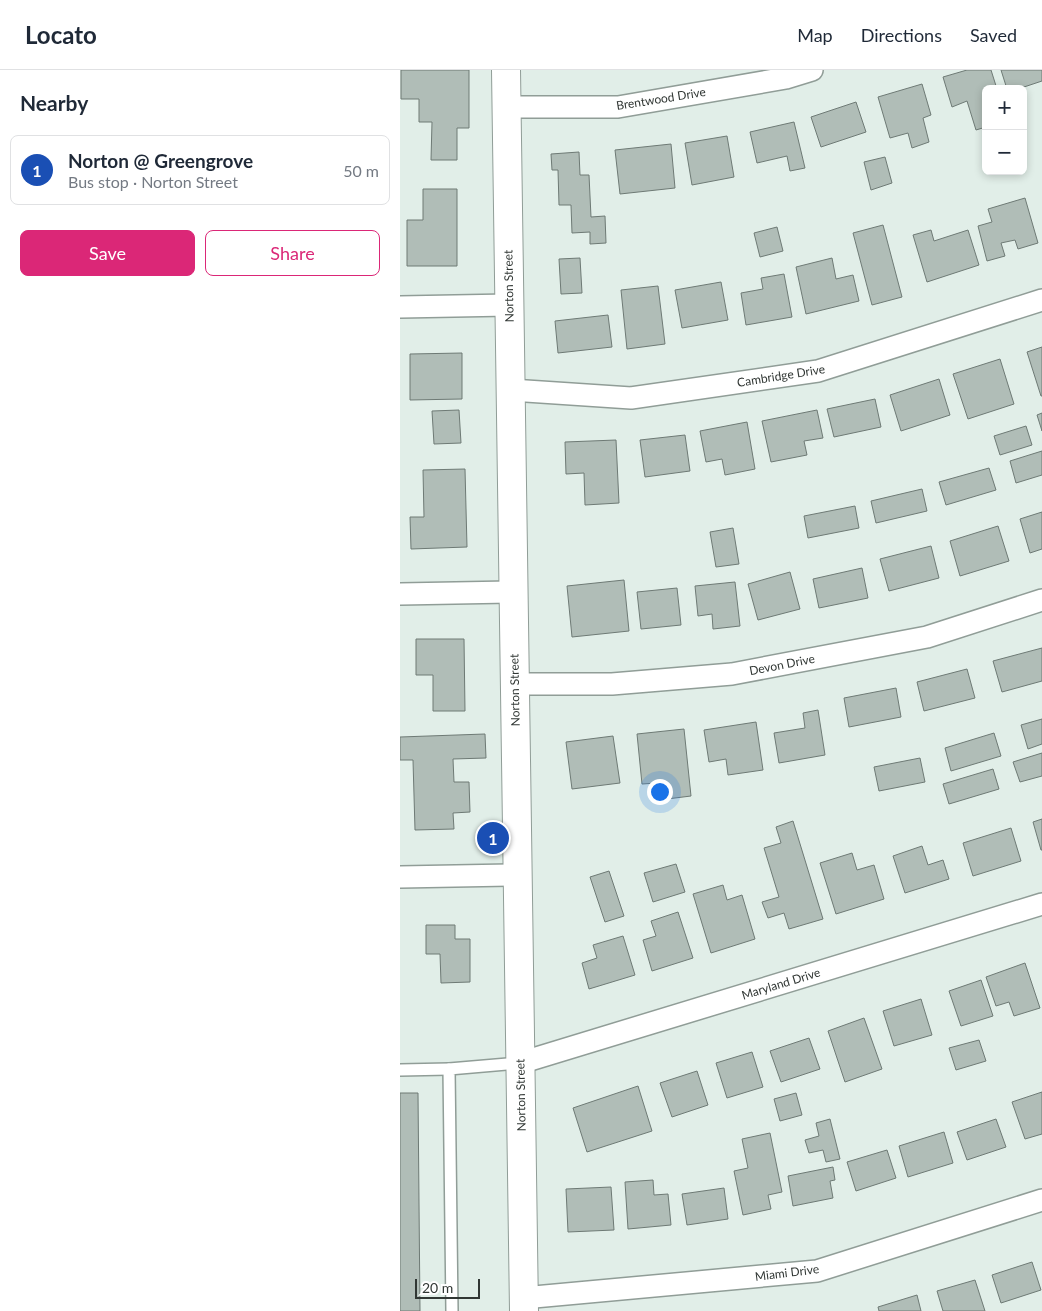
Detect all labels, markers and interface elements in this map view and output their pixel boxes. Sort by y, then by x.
text: Locato [25,20,97,49]
text: Map [797,24,833,46]
text: Directions [861,24,942,46]
text: Saved [970,24,1017,46]
street label: Brentwood Drive [615,84,707,113]
map controls [982,85,1027,175]
button: + [982,85,1027,130]
text: Nearby [20,90,88,115]
button: − [982,130,1027,175]
text: Norton @ Greengrove [68,149,253,172]
text: 1 [32,161,42,180]
text: 50 m [343,161,379,180]
text: Bus stop · Norton Street [68,172,238,191]
button: Save [20,230,195,276]
button: Share [205,230,380,276]
street label: Norton Street [500,249,517,322]
street label: Cambridge Drive [736,361,826,390]
street label: Devon Drive [748,651,816,678]
street label: Norton Street [506,653,523,726]
your location [647,779,673,805]
pin: 1 [477,819,509,857]
street label: Maryland Drive [740,964,822,1003]
street label: Norton Street [512,1058,529,1131]
street label: Miami Drive [754,1261,820,1284]
scale bar [415,1276,480,1299]
text: 20 m [422,1279,453,1296]

